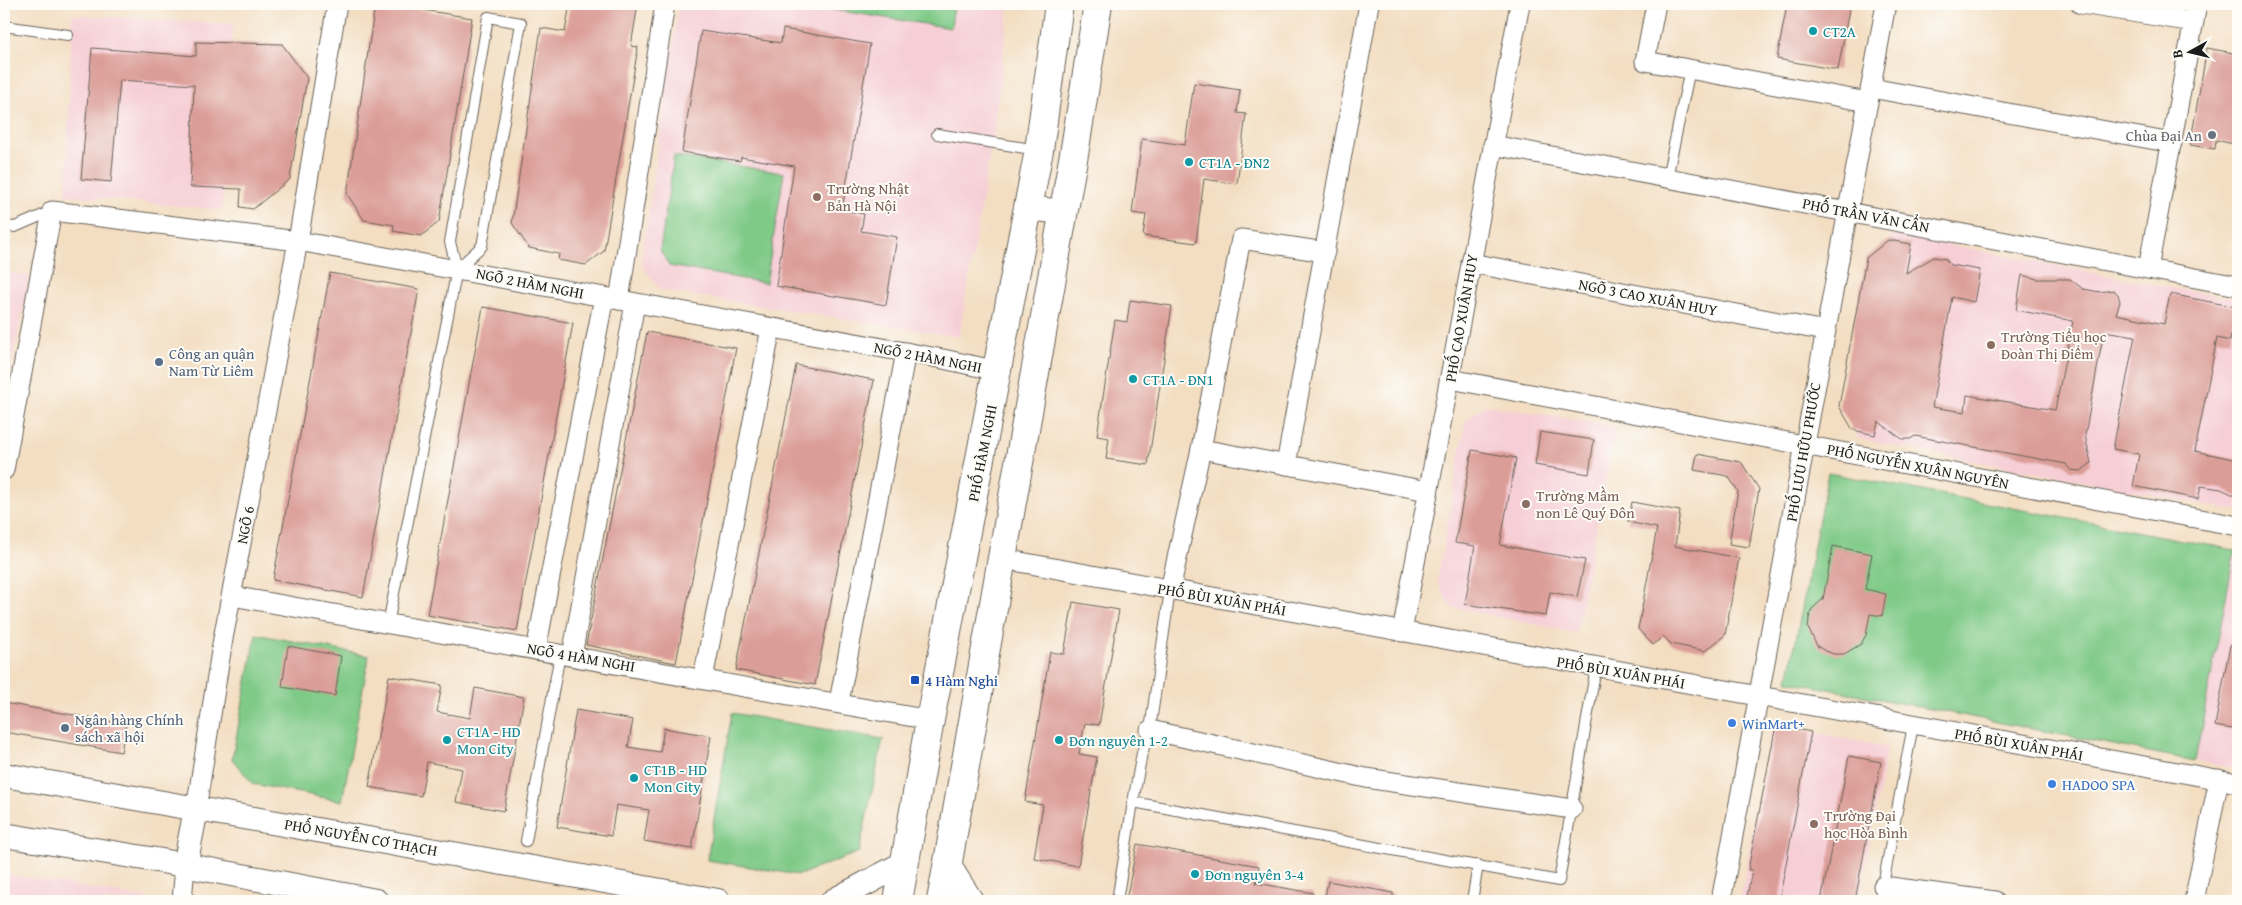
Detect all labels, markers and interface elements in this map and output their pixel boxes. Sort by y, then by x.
place label: CT2A [1823,21,1856,42]
marker: CT2A [1807,25,1819,37]
north arrow [2164,28,2214,78]
text: B [2167,48,2188,59]
place label: Chùa Đại An [2126,125,2203,146]
marker: Chùa Đại An [2206,129,2218,141]
place label: CT1A - ĐN2 [1199,152,1270,173]
marker: CT1A - ĐN2 [1183,156,1195,168]
place label: Trường Nhật Bản Hà Nội [827,178,910,216]
marker: Trường Nhật Bản Hà Nội [811,191,823,203]
street label: PHỐ TRẦN VĂN CẨN [1801,191,1932,238]
street label: PHỐ CAO XUÂN HUY [1438,252,1483,384]
street label: NGÕ 2 HÀM NGHI [474,262,586,304]
street label: NGÕ 3 CAO XUÂN HUY [1577,273,1719,321]
place label: Trường Tiểu học Đoàn Thị Điểm [2001,326,2107,364]
street label: NGÕ 2 HÀM NGHI [872,336,984,378]
marker: Trường Tiểu học Đoàn Thị Điểm [1985,339,1997,351]
place label: Công an quận Nam Từ Liêm [169,343,255,381]
marker: Công an quận Nam Từ Liêm [153,356,165,368]
place label: CT1A - ĐN1 [1143,369,1214,390]
marker: CT1A - ĐN1 [1127,373,1139,385]
street label: PHỐ LƯU HỮU PHƯỚC [1779,381,1826,523]
street label: PHỐ HÀM NGHI [961,403,1002,503]
street label: PHỐ NGUYỄN XUÂN NGUYÊN [1825,437,2011,494]
place label: Trường Mầm non Lê Quý Đôn [1536,485,1635,523]
marker: Trường Mầm non Lê Quý Đôn [1520,498,1532,510]
street label: NGÕ 6 [231,504,259,546]
street label: PHỐ BÙI XUÂN PHÁI [1156,576,1288,621]
street label: NGÕ 4 HÀM NGHI [525,637,637,677]
street label: PHỐ BÙI XUÂN PHÁI [1555,649,1687,694]
place label: 4 Hàm Nghi [925,670,998,691]
marker: 4 Hàm Nghi [909,674,921,686]
place label: Ngân hàng Chính sách xã hội [75,709,184,747]
place label: WinMart+ [1742,713,1804,734]
marker: WinMart+ [1726,717,1738,729]
place label: CT1A - HD Mon City [457,721,521,759]
street label: PHỐ BÙI XUÂN PHÁI [1953,721,2085,766]
marker: Ngân hàng Chính sách xã hội [59,722,71,734]
place label: Đơn nguyên 1-2 [1069,730,1168,751]
marker: CT1A - HD Mon City [441,734,453,746]
marker: Đơn nguyên 1-2 [1053,734,1065,746]
place label: CT1B - HD Mon City [644,759,707,797]
marker: CT1B - HD Mon City [628,772,640,784]
place label: HADOO SPA [2062,774,2135,795]
marker: HADOO SPA [2046,778,2058,790]
place label: Trường Đại học Hòa Bình [1824,805,1908,843]
street label: PHỐ NGUYỄN CƠ THẠCH [283,812,439,861]
marker: Trường Đại học Hòa Bình [1808,818,1820,830]
place label: Đơn nguyên 3-4 [1205,864,1304,885]
marker: Đơn nguyên 3-4 [1189,868,1201,880]

